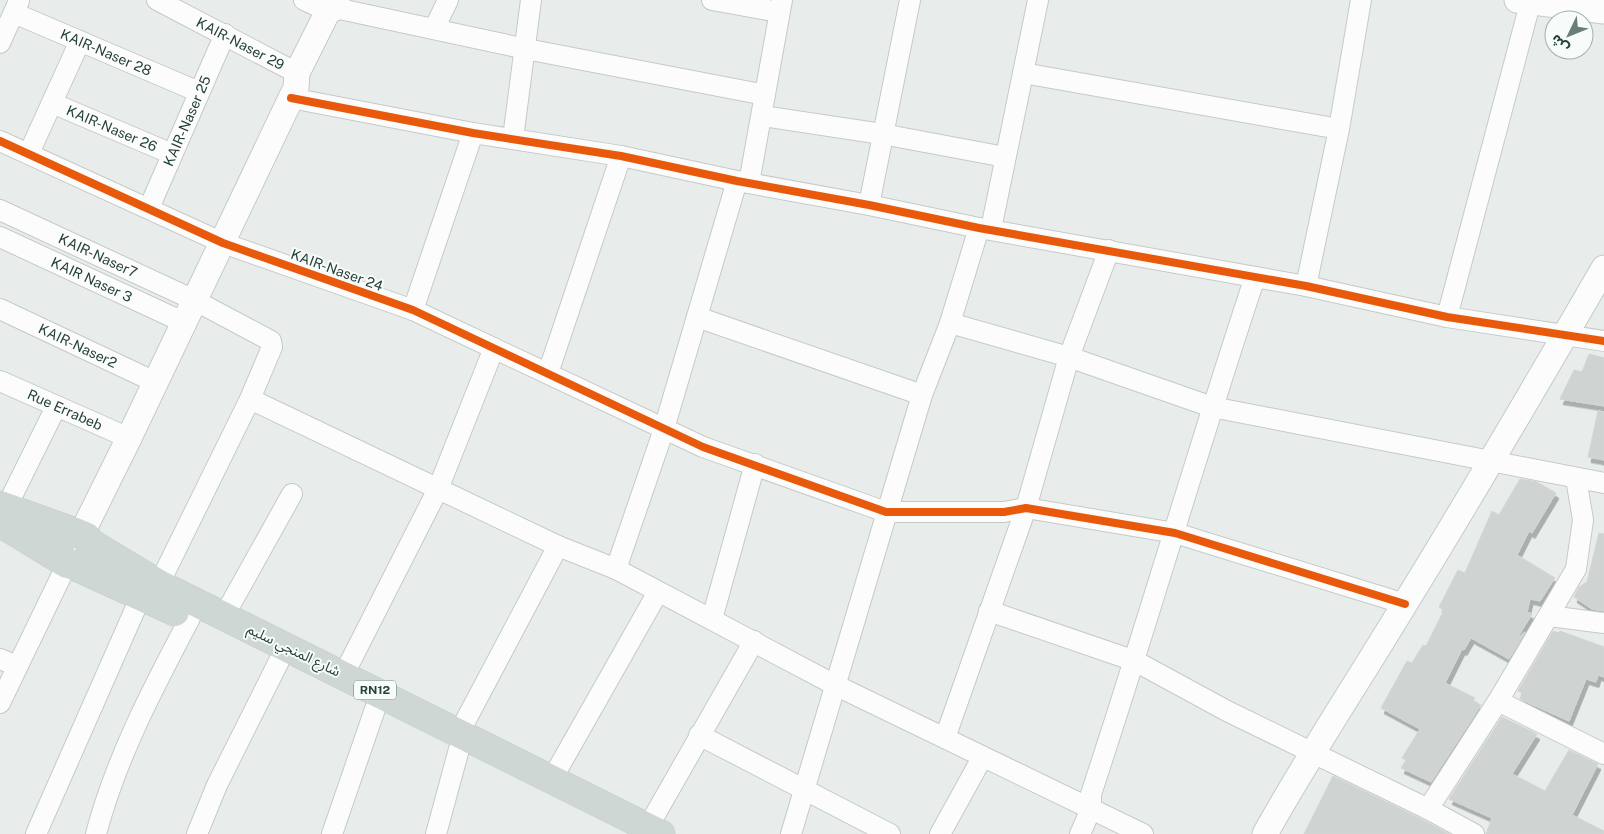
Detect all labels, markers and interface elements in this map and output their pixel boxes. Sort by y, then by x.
north arrow [1544,10,1594,60]
street label: KAIR-Naser 29 [194,14,287,73]
street label: KAIR-Naser 28 [58,26,154,79]
text: ش [1547,31,1572,56]
street label: KAIR-Naser 25 [160,73,214,169]
street label: KAIR-Naser 26 [64,102,160,155]
street label: KAIR-Naser7 [56,230,140,281]
street label: KAIR-Naser 24 [289,246,385,294]
street label: KAIR Naser 3 [49,254,135,305]
street label: KAIR-Naser2 [36,320,120,371]
street label: Rue Errabeb [25,386,105,433]
street label: شارع المنجي سليم [243,621,343,682]
road number: RN12 [354,680,396,700]

